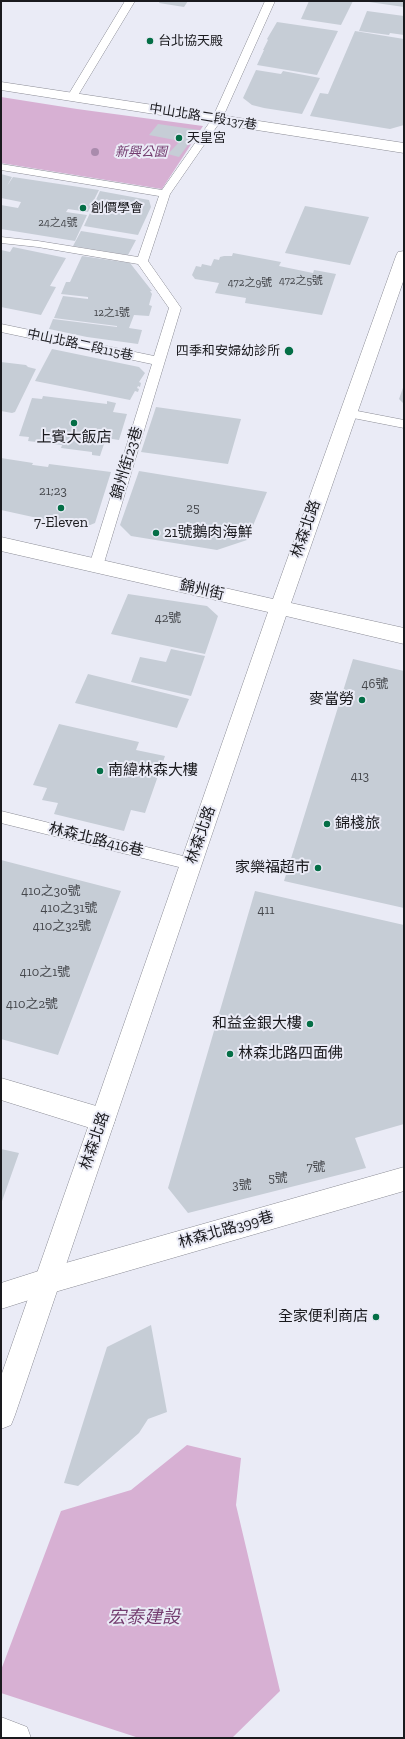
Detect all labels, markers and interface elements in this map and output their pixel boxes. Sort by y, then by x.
place label: 台北協天殿 [158,33,223,49]
marker: 台北協天殿 [145,36,155,46]
street label: 中山北路二段137巷 [148,101,258,133]
place label: 天皇宮 [187,130,226,146]
marker: 天皇宮 [174,133,184,143]
park label: 新興公園 [115,144,167,160]
place label: 創價學會 [91,200,143,216]
marker: 創價學會 [78,203,88,213]
house number: 24之4號 [38,216,78,230]
house number: 472之5號 [279,274,323,288]
house number: 472之9號 [228,276,272,290]
house number: 12之1號 [94,306,130,320]
street label: 中山北路二段115巷 [26,326,134,364]
place label: 四季和安婦幼診所 [176,343,280,359]
marker: 四季和安婦幼診所 [283,345,295,357]
marker: 上賓大飯店 [69,418,79,428]
street label: 錦州街23巷 [107,424,147,502]
place label: 上賓大飯店 [37,429,111,447]
house number: 21;23 [39,483,67,499]
street label: 林森北路 [288,498,324,560]
house number: 25 [186,500,200,516]
marker: 7-Eleven [56,503,66,513]
place label: 7-Eleven [34,514,88,532]
place label: 21號鵝肉海鮮 [164,524,252,542]
marker: 21號鵝肉海鮮 [151,528,161,538]
street label: 錦州街 [178,576,226,604]
house number: 42號 [155,610,181,626]
house number: 46號 [362,676,388,692]
place label: 麥當勞 [309,691,354,709]
marker: 麥當勞 [357,695,367,705]
place label: 南緯林森大樓 [108,762,198,780]
marker: 南緯林森大樓 [95,766,105,776]
house number: 413 [351,768,369,784]
street label: 林森北路 [183,804,219,866]
place label: 錦棧旅 [335,815,380,833]
marker: 錦棧旅 [322,819,332,829]
street label: 林森北路416巷 [47,820,145,860]
place label: 家樂福超市 [235,859,310,877]
marker: 家樂福超市 [313,863,323,873]
house number: 410之30號 [21,883,81,899]
house number: 410之31號 [41,900,97,916]
house number: 411 [257,902,275,918]
house number: 410之32號 [33,918,91,934]
house number: 410之1號 [20,964,70,980]
house number: 410之2號 [6,996,58,1012]
place label: 和益金銀大樓 [212,1015,302,1033]
marker: 和益金銀大樓 [305,1019,315,1029]
place label: 林森北路四面佛 [238,1045,343,1063]
marker: 林森北路四面佛 [225,1049,235,1059]
street label: 林森北路 [77,1110,113,1172]
house number: 7號 [306,1159,326,1175]
house number: 5號 [268,1170,288,1186]
house number: 3號 [232,1177,252,1193]
street label: 林森北路399巷 [176,1208,276,1252]
place label: 全家便利商店 [278,1308,368,1326]
marker: 全家便利商店 [371,1312,381,1322]
park label: 宏泰建設 [108,1607,180,1629]

